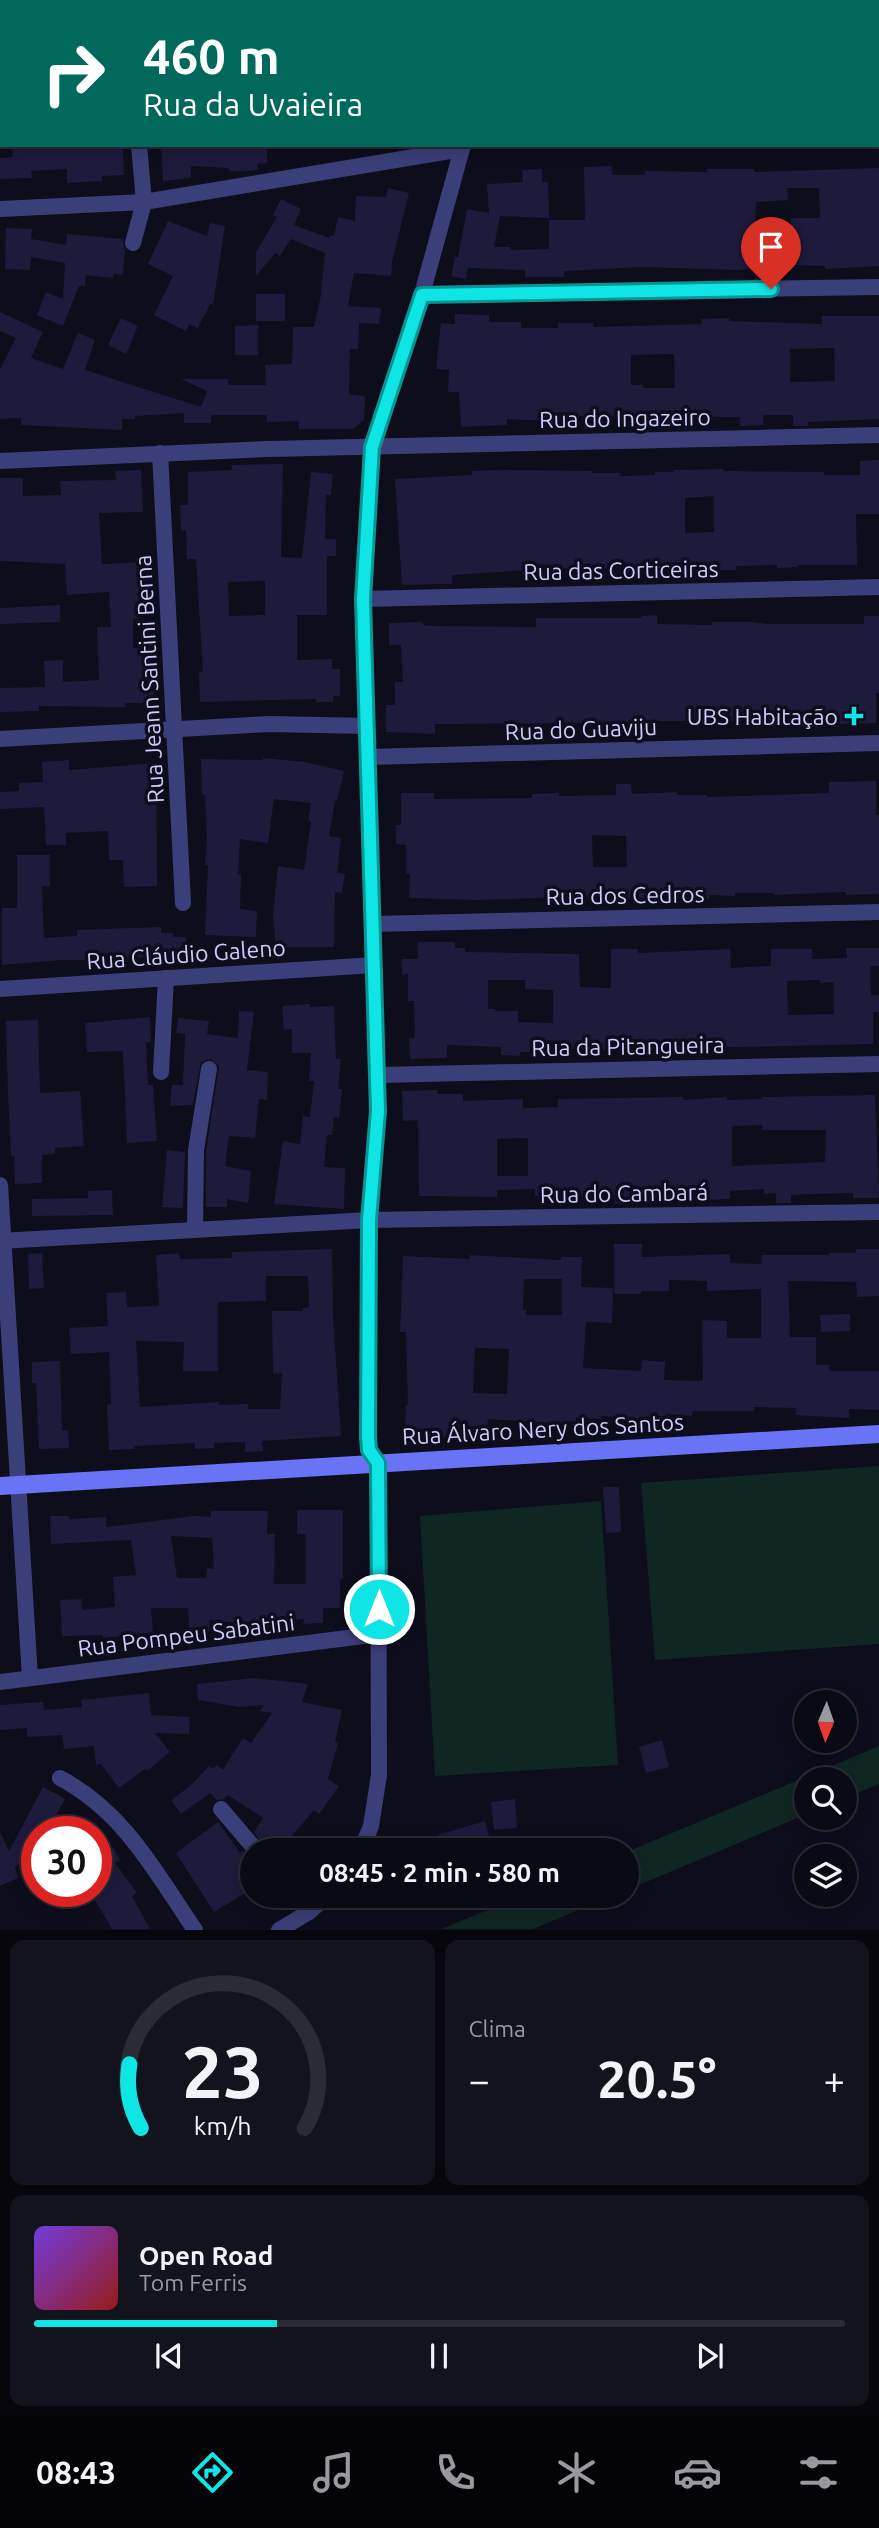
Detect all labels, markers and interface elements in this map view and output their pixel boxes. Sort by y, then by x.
icon: right [28,28,119,119]
text: 460 m [143,28,280,83]
text: Rua da Uvaieira [143,86,363,122]
pin [741,217,801,289]
icon: arrive [752,228,790,266]
street label: Rua do Ingazeiro [539,404,711,432]
street label: Rua Jeann Santini Berna [130,554,168,804]
street label: Rua das Corticeiras [523,556,719,584]
place label: UBS Habitação [687,704,838,729]
marker: UBS Habitação [844,706,864,726]
street label: Rua do Guaviju [504,714,658,744]
street label: Rua dos Cedros [545,881,705,909]
street label: Rua Cláudio Galeno [85,935,287,973]
street label: Rua da Pitangueira [531,1032,725,1060]
street label: Rua do Cambará [540,1179,708,1207]
street label: Rua Álvaro Nery dos Santos [401,1408,685,1449]
position arrow [342,1572,416,1646]
street label: Rua Pompeu Sabatini [76,1609,296,1661]
north arrow [794,1690,858,1754]
map controls [794,1690,857,1907]
button: search [794,1767,857,1830]
speed limit sign: 30 [21,1816,112,1907]
button: layers [794,1844,857,1907]
text: 08:45 · 2 min · 580 m [319,1858,560,1887]
text: Clima [469,2016,526,2041]
text: 23 [181,2031,263,2113]
text: 20.5° [597,2050,716,2108]
text: − [469,2059,490,2101]
text: + [824,2059,845,2101]
text: km/h [193,2112,251,2140]
text: Open Road [139,2241,273,2270]
text: Tom Ferris [139,2270,247,2295]
icon: previous [150,2337,188,2375]
icon: pause [420,2337,458,2375]
icon: next [691,2337,729,2375]
icon: directions [188,2448,237,2497]
icon: music [309,2448,358,2497]
icon: phone [431,2448,480,2497]
icon: climate [552,2448,601,2497]
icon: car [673,2448,722,2497]
icon: filters [794,2448,843,2497]
text: 08:43 [36,2454,116,2490]

